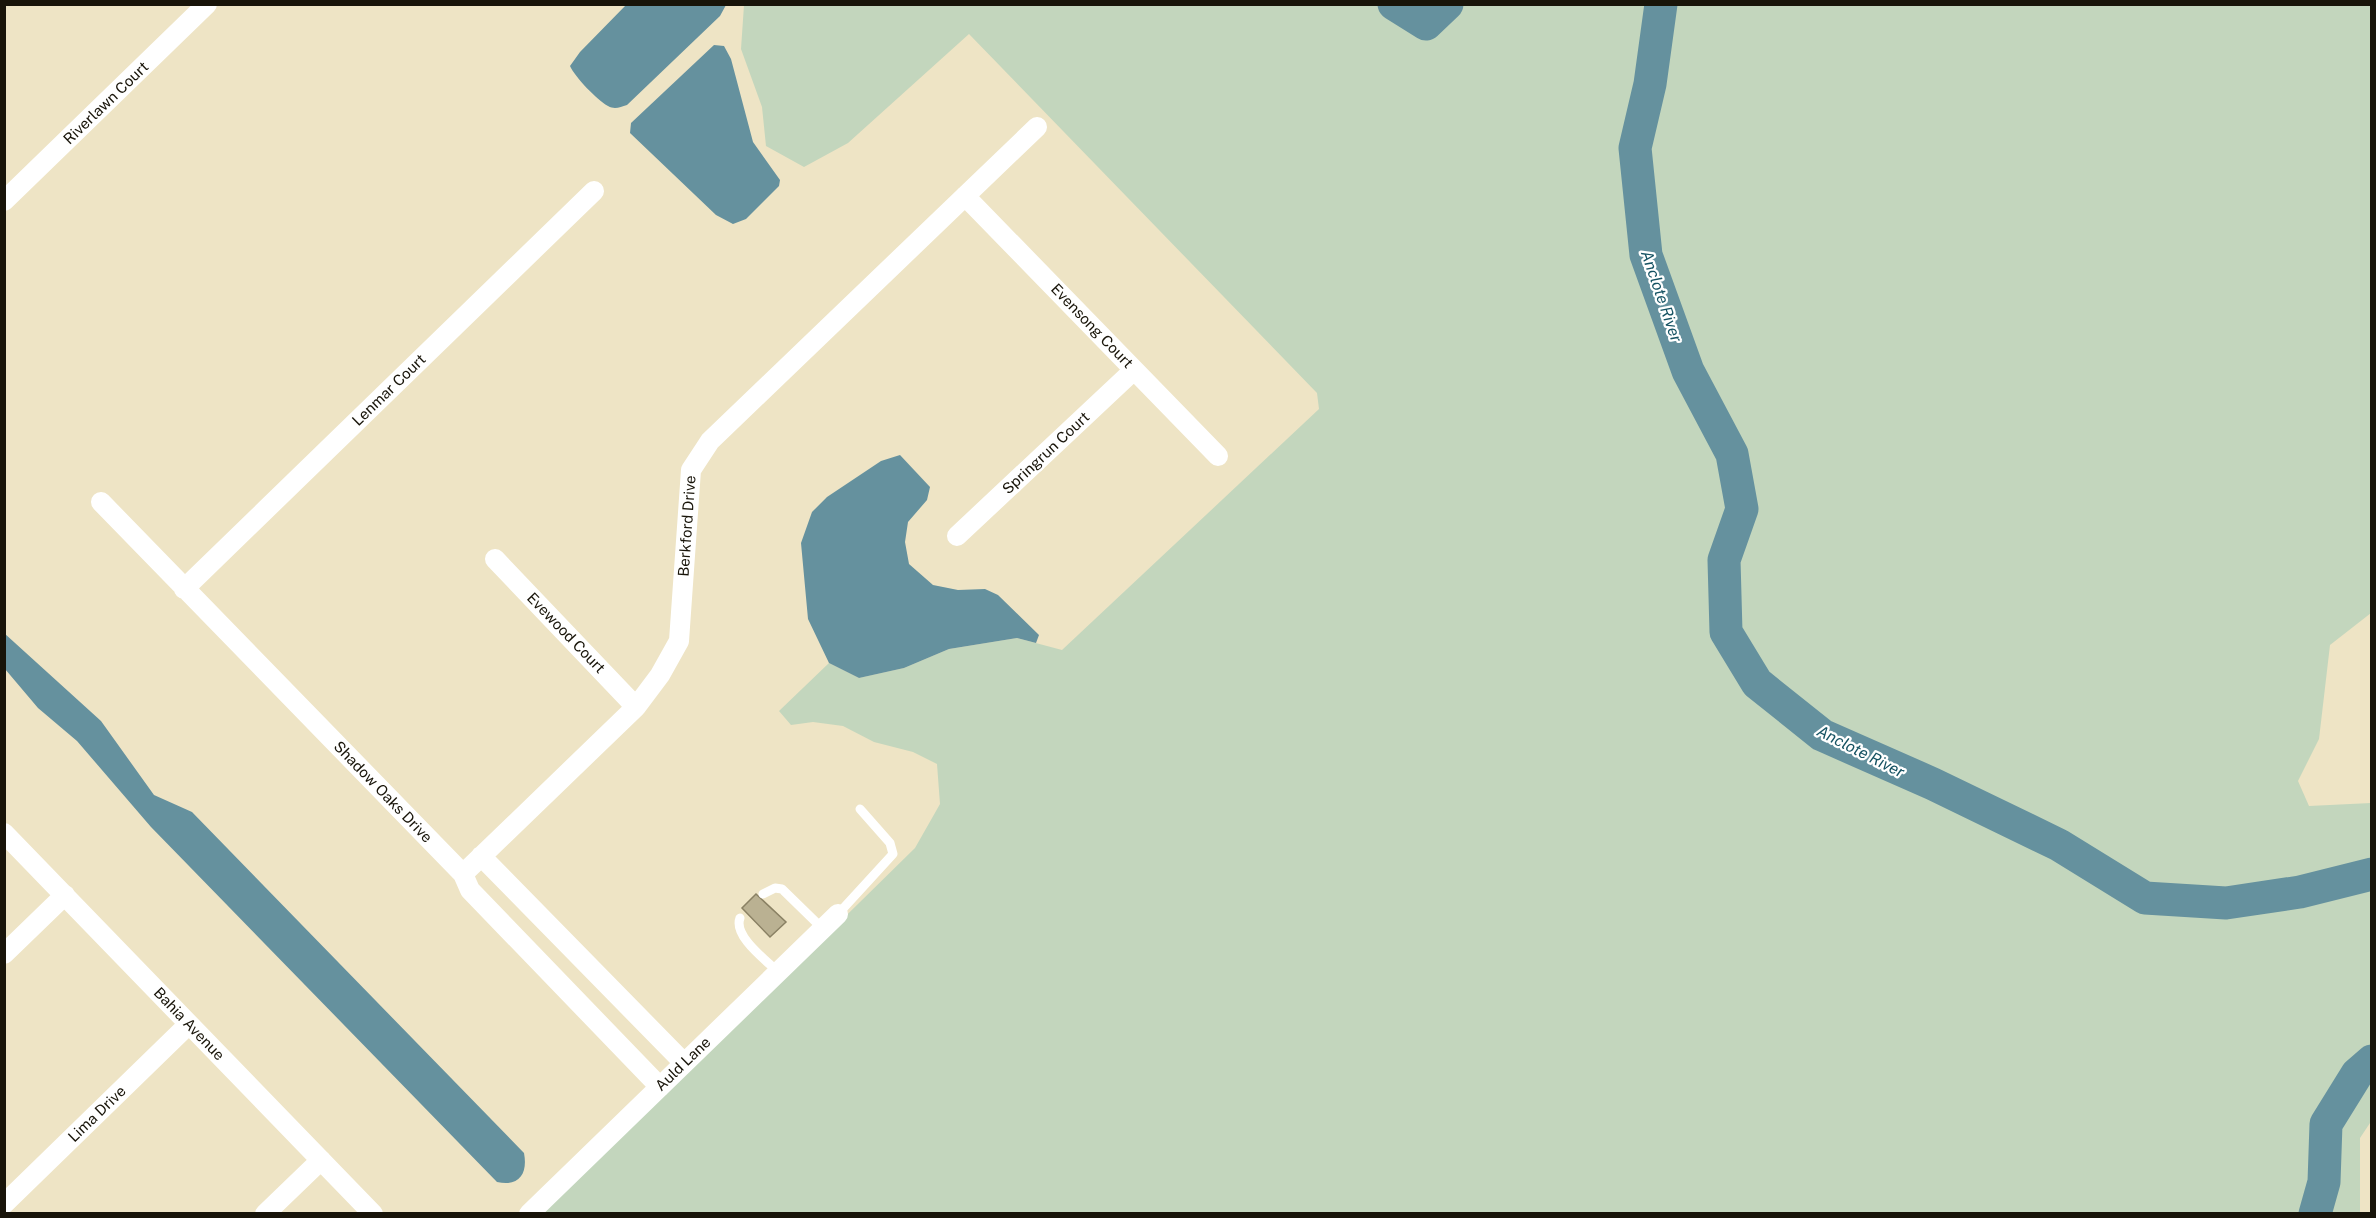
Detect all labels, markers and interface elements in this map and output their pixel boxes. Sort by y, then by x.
street label: Riverlawn Court [60,58,152,147]
water label: Anclote River [1637,248,1686,345]
street label: Evensong Court [1048,280,1137,371]
street label: Lenmar Court [348,350,429,429]
street label: Springrun Court [999,408,1093,497]
street label: Berkford Drive [674,475,699,577]
street label: Evewood Court [524,589,609,676]
water label: Anclote River [1814,721,1909,782]
street label: Shadow Oaks Drive [331,738,436,846]
street label: Bahia Avenue [151,984,228,1063]
street label: Auld Lane [652,1033,714,1094]
street label: Lima Drive [64,1082,129,1145]

